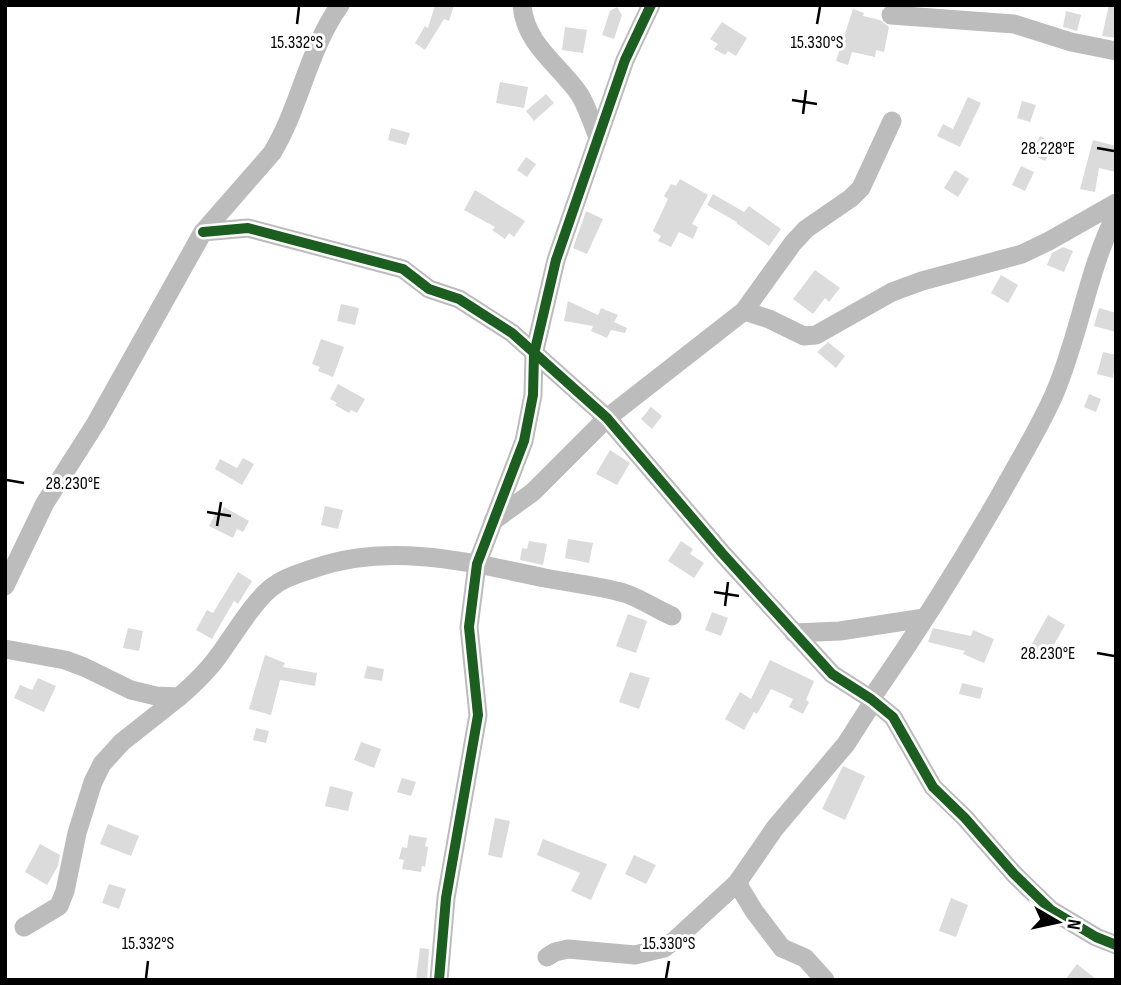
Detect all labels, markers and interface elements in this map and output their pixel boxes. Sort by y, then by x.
text: 15.332°S [271,32,324,53]
text: 15.330°S [790,32,844,53]
text: 28.228°E [1021,138,1075,159]
text: 28.230°E [45,473,101,494]
text: 28.230°E [1020,643,1076,664]
north arrow [1023,887,1093,957]
text: N [1061,918,1085,931]
text: 15.332°S [122,933,175,954]
text: 15.330°S [642,933,696,954]

